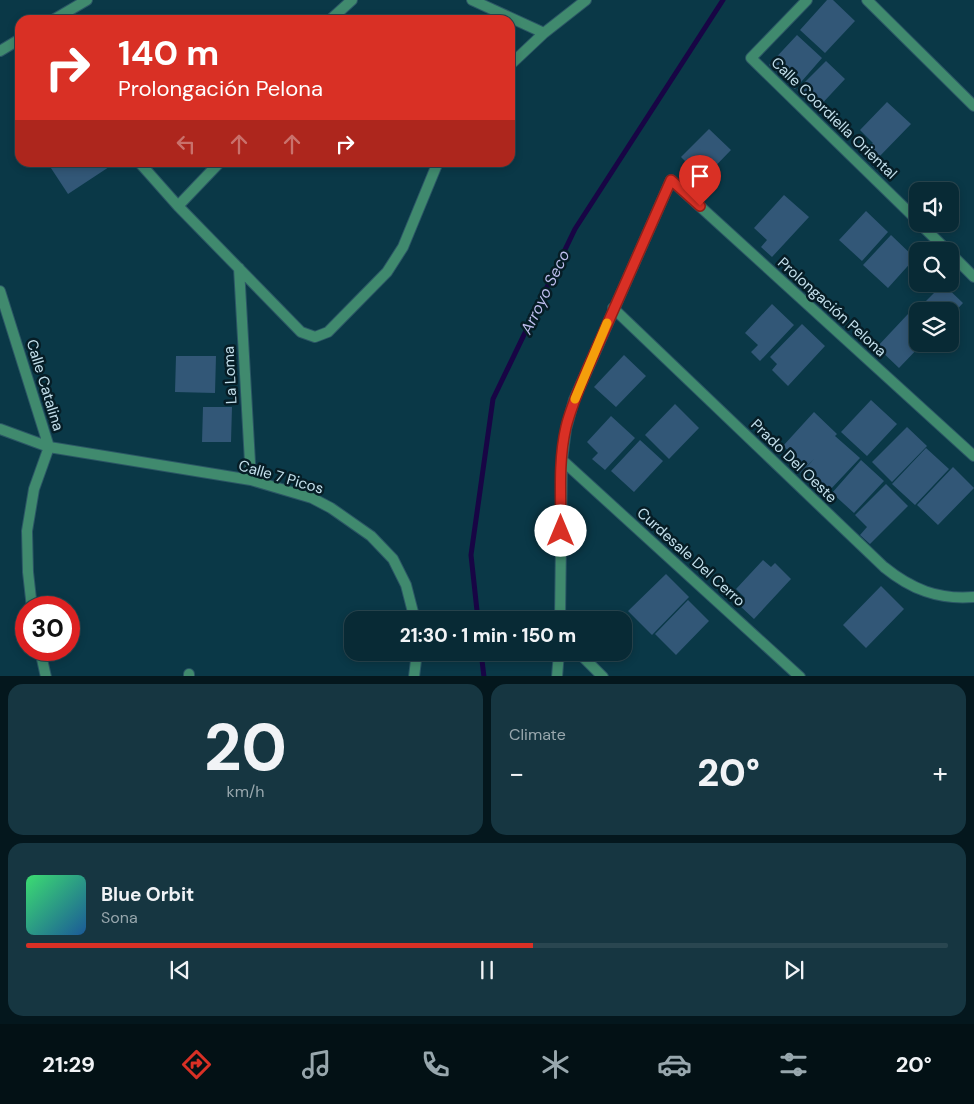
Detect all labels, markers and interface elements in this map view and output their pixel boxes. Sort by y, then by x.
text: 140 m [118,30,219,76]
icon: right [35,35,100,100]
street label: Calle Coordiella Oriental [767,53,901,183]
text: Prolongación Pelona [118,74,323,103]
icon: left [172,130,200,158]
icon: ahead [225,130,253,158]
icon: ahead [278,130,306,158]
icon: right [331,130,359,158]
pin [679,155,721,206]
icon: arrive [686,162,714,190]
map controls [909,182,959,352]
button: sound [909,182,959,232]
button: search [909,242,959,292]
water label: Arroyo Seco [515,247,574,338]
street label: Prolongación Pelona [773,253,891,361]
button: layers [909,302,959,352]
street label: Calle Catalina [22,337,68,433]
street label: La Loma [218,345,242,405]
street label: Prado Del Oeste [747,415,841,507]
street label: Calle 7 Picos [236,455,326,499]
street label: Curdesale Del Cerro [633,503,750,611]
position arrow [534,504,586,556]
speed limit sign: 30 [15,596,80,661]
text: 21:30 · 1 min · 150 m [400,623,576,648]
text: 20 [204,706,287,790]
text: Climate [509,724,566,745]
text: 20° [697,748,760,798]
text: − [509,755,524,792]
text: + [933,755,948,792]
text: km/h [227,781,264,802]
text: Blue Orbit [101,882,194,907]
text: Sona [101,907,138,928]
icon: previous [166,956,194,984]
icon: pause [473,956,501,984]
icon: next [780,956,808,984]
icon: directions [179,1047,214,1082]
icon: music [299,1047,334,1082]
icon: phone [418,1047,453,1082]
icon: climate [538,1047,573,1082]
icon: car [657,1047,692,1082]
icon: filters [776,1047,811,1082]
text: 21:29 [42,1050,95,1079]
text: 20° [896,1050,932,1079]

